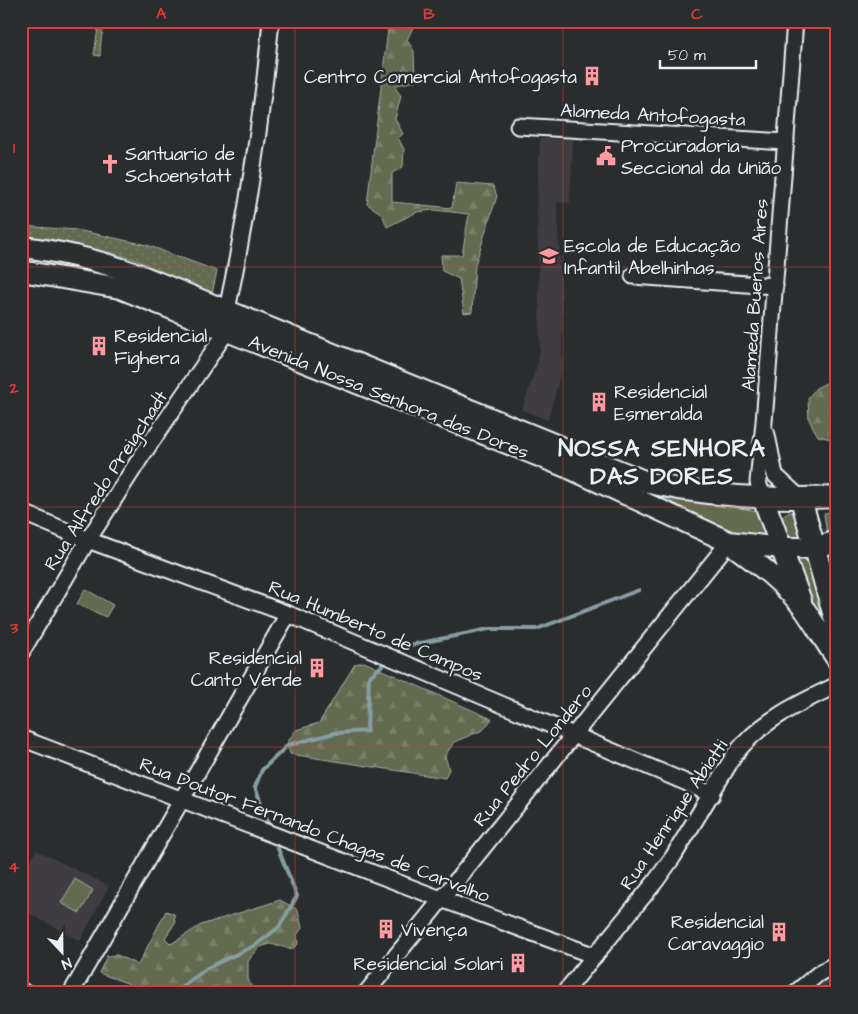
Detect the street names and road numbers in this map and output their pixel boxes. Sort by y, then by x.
street label: Alameda Antofogasta [560,97,746,135]
street label: Alameda Buenos Aires [735,198,776,392]
street label: Avenida Nossa Senhora das Dores [244,329,533,466]
street label: Rua Alfredo Preigchadt [38,385,176,577]
street label: Rua Humberto de Campos [264,574,487,689]
street label: Rua Pedro Londero [467,679,599,833]
street label: Rua Henrique Abiatti [614,734,735,895]
street label: Rua Doutor Fernando Chagas de Carvalho [135,751,494,911]

